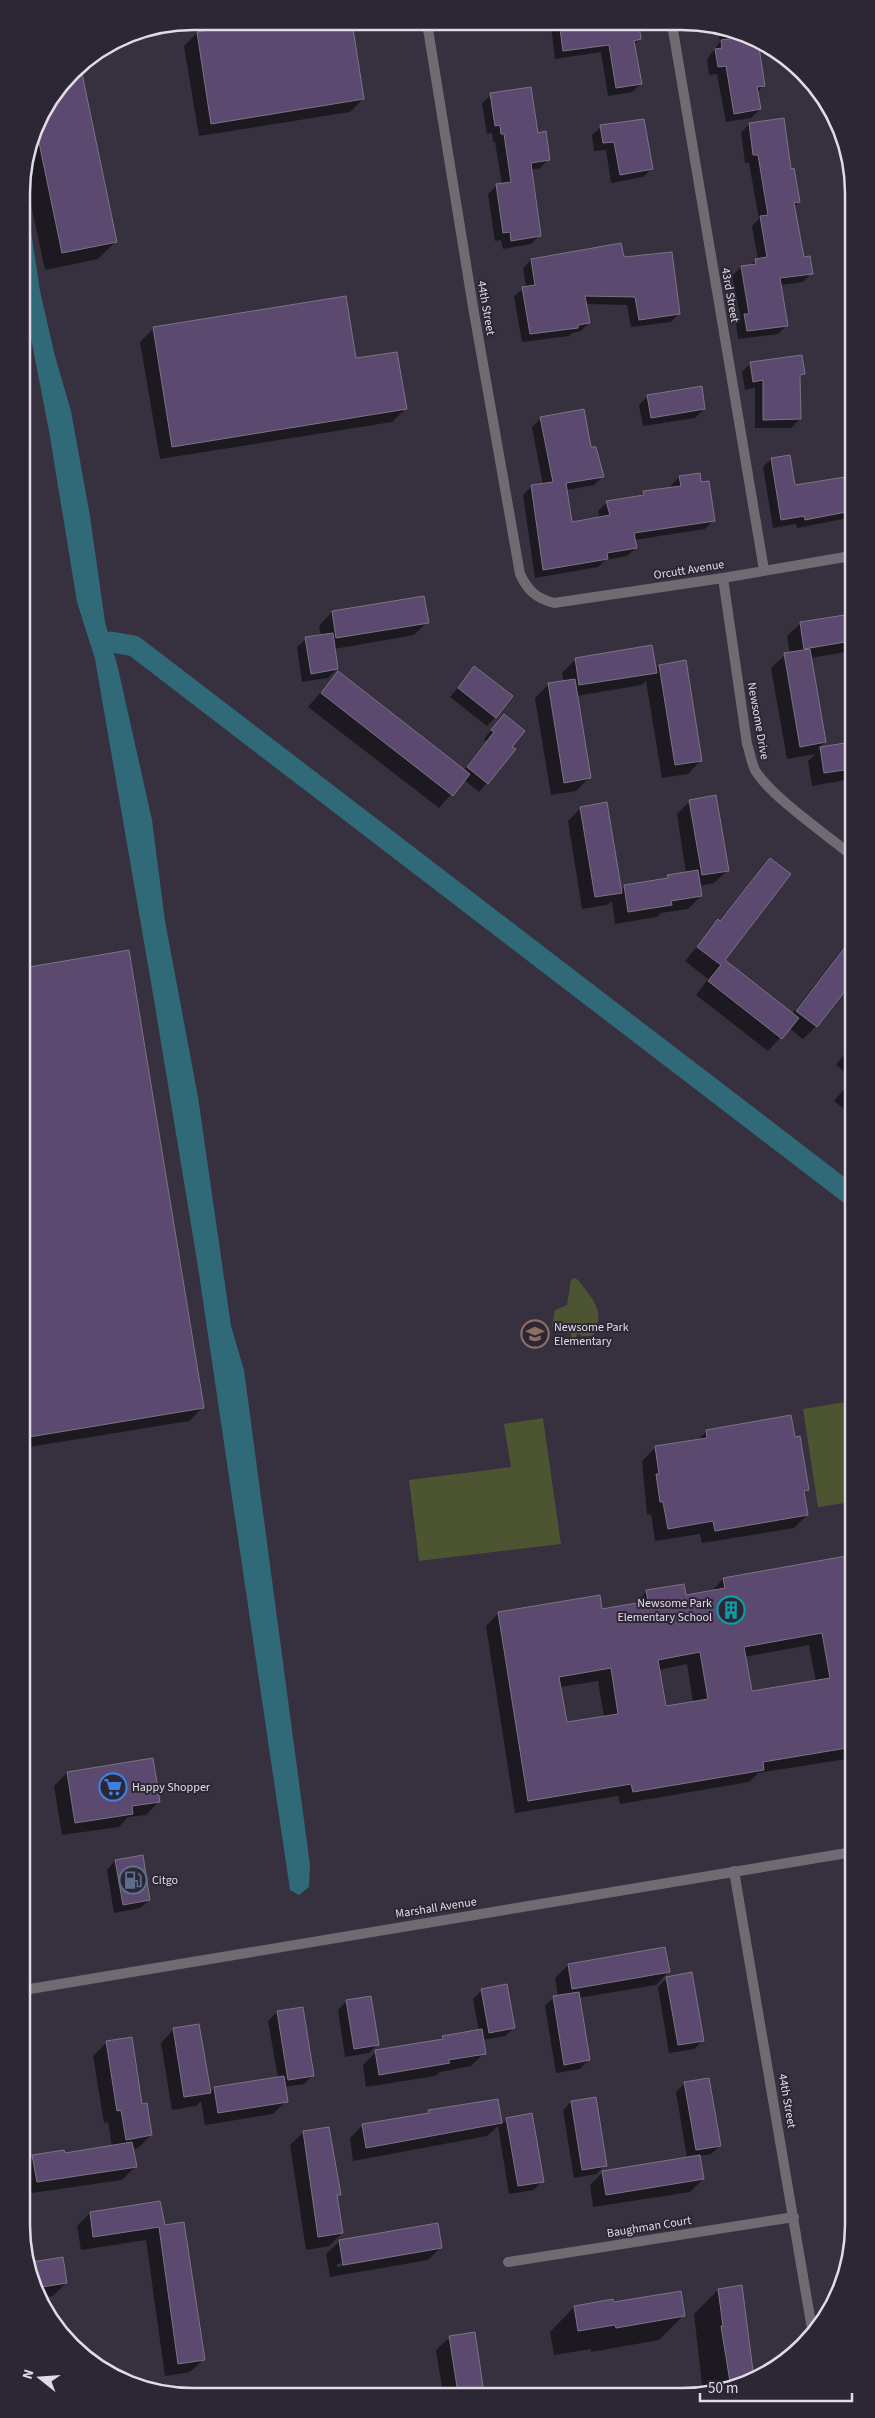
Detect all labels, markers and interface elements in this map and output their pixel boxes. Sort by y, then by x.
street label: 43rd Street [717,266,743,324]
street label: 44th Street [473,279,499,337]
street label: Orcutt Avenue [652,556,726,584]
street label: Newsome Drive [743,681,773,761]
school or university icon: Newsome Park Elementary [520,1319,550,1349]
place label: Newsome Park Elementary [554,1319,629,1350]
place label: Newsome Park Elementary School [617,1595,712,1626]
building icon: Newsome Park Elementary School [716,1595,746,1625]
supermarket icon: Happy Shopper [98,1772,128,1802]
place label: Happy Shopper [132,1779,211,1796]
fuel station icon: Citgo [118,1865,148,1895]
place label: Citgo [152,1872,178,1889]
street label: Marshall Avenue [394,1893,478,1923]
street label: 44th Street [774,2072,800,2130]
street label: Baughman Court [606,2212,692,2242]
north arrow [15,2353,65,2403]
text: N [18,2367,39,2382]
scale bar [700,2370,852,2402]
text: 50 m [708,2378,738,2399]

